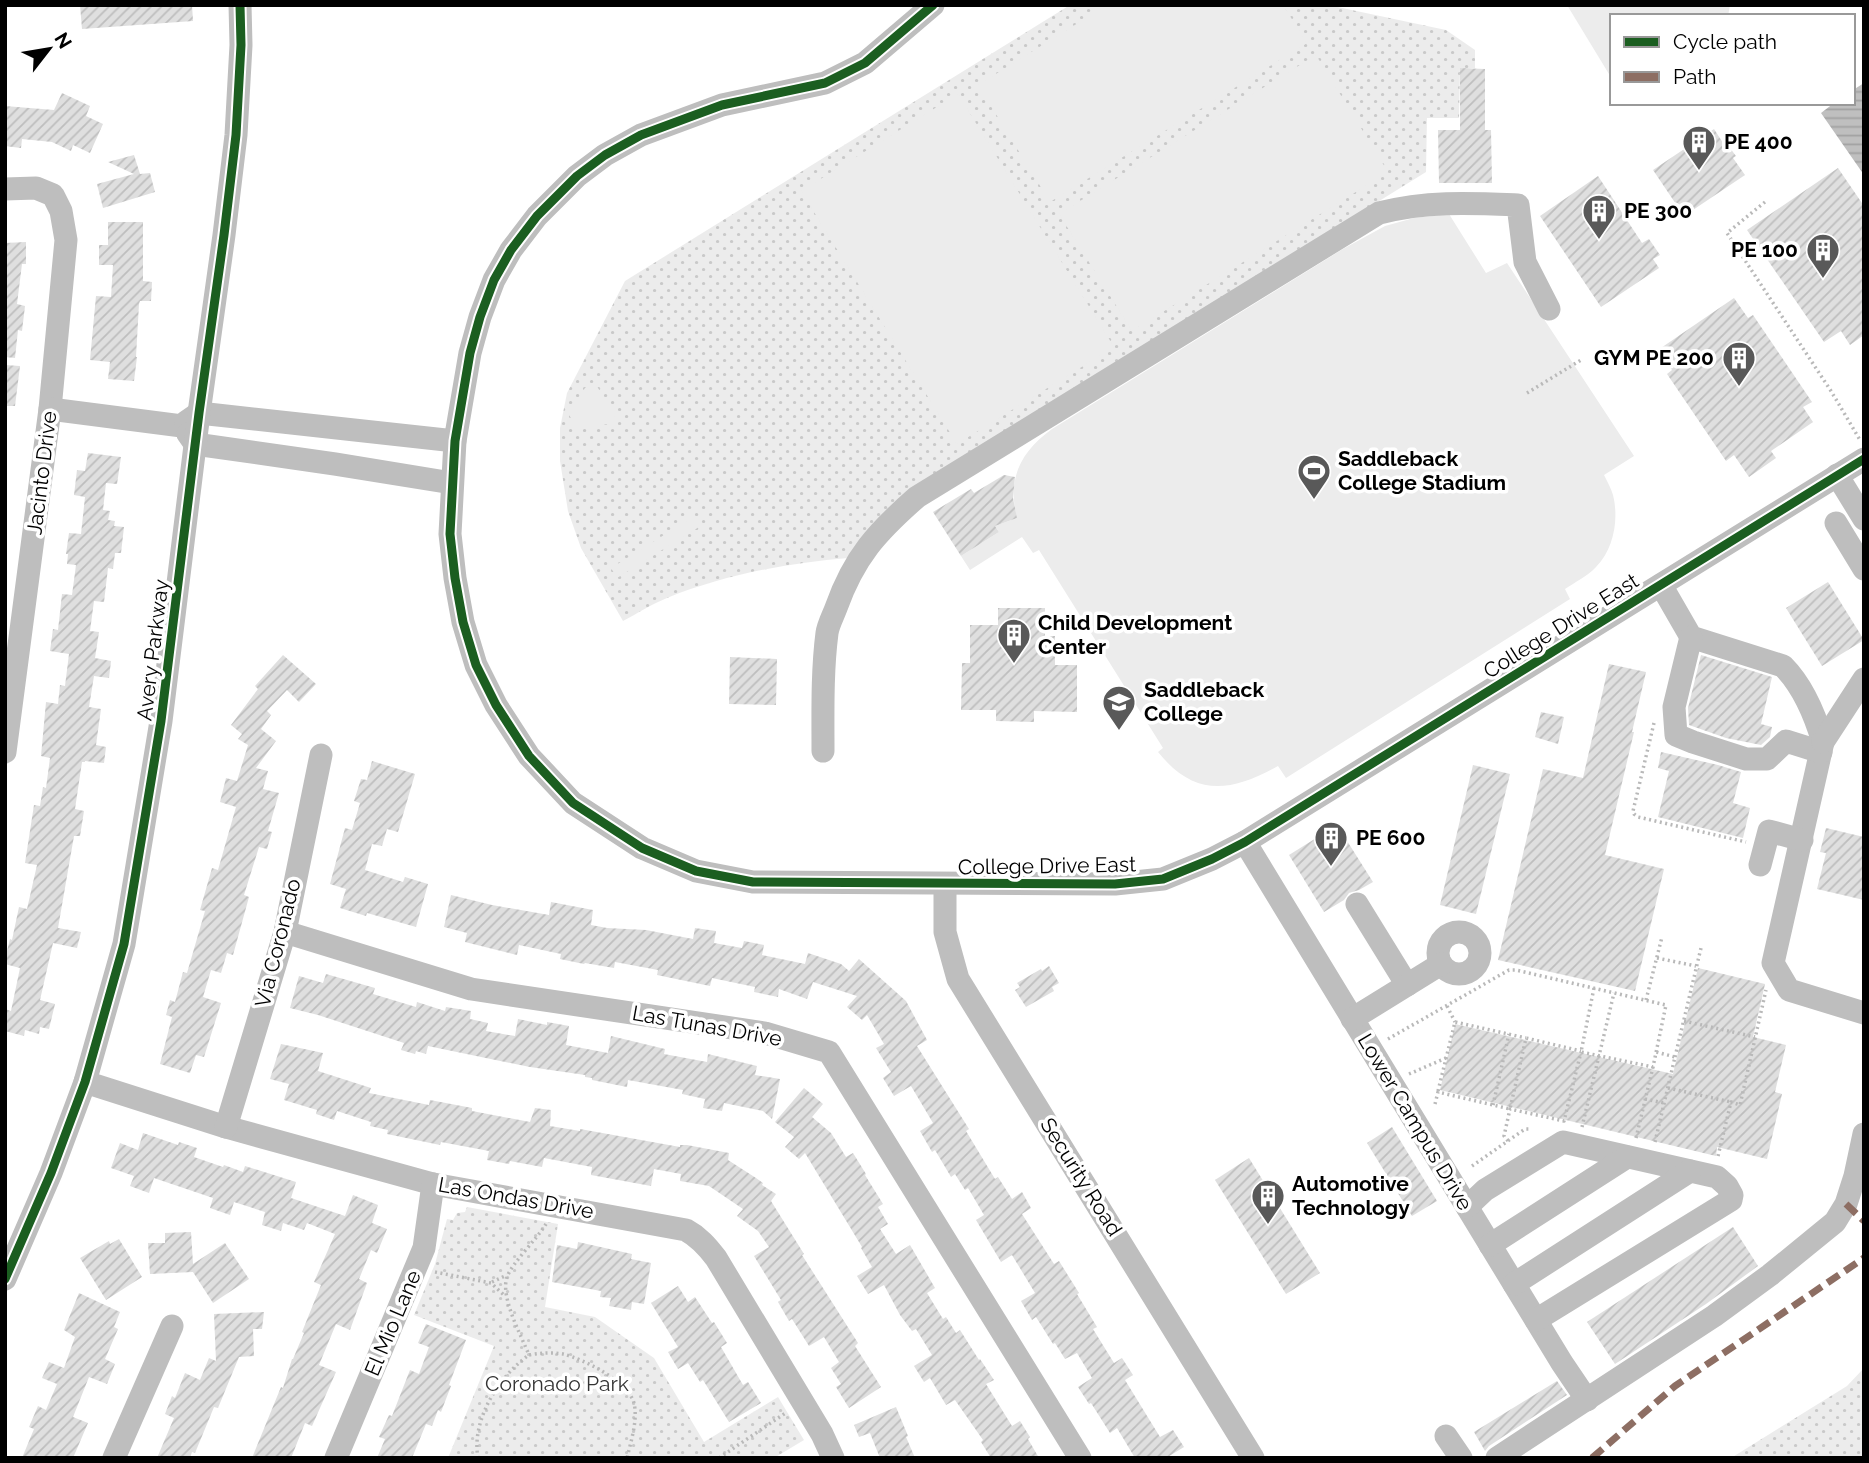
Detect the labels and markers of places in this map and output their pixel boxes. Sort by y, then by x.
building icon: PE 400 [1680,123,1718,172]
place label: PE 400 [1724,129,1793,154]
building icon: PE 300 [1580,192,1618,241]
place label: PE 300 [1624,198,1692,223]
building icon: PE 100 [1804,231,1842,280]
place label: PE 100 [1731,237,1798,262]
building icon: GYM PE 200 [1720,339,1758,388]
place label: GYM PE 200 [1594,345,1714,370]
place label: Saddleback College Stadium [1338,446,1506,495]
sports icon: Saddleback College Stadium [1295,452,1333,501]
place label: Child Development Center [1038,610,1232,659]
building icon: Child Development Center [995,616,1033,665]
place label: Saddleback College [1144,677,1264,726]
school or university icon: Saddleback College [1100,683,1138,732]
building icon: PE 600 [1312,819,1350,868]
place label: PE 600 [1356,825,1425,850]
place label: Automotive Technology [1292,1171,1410,1220]
building icon: Automotive Technology [1249,1177,1287,1226]

